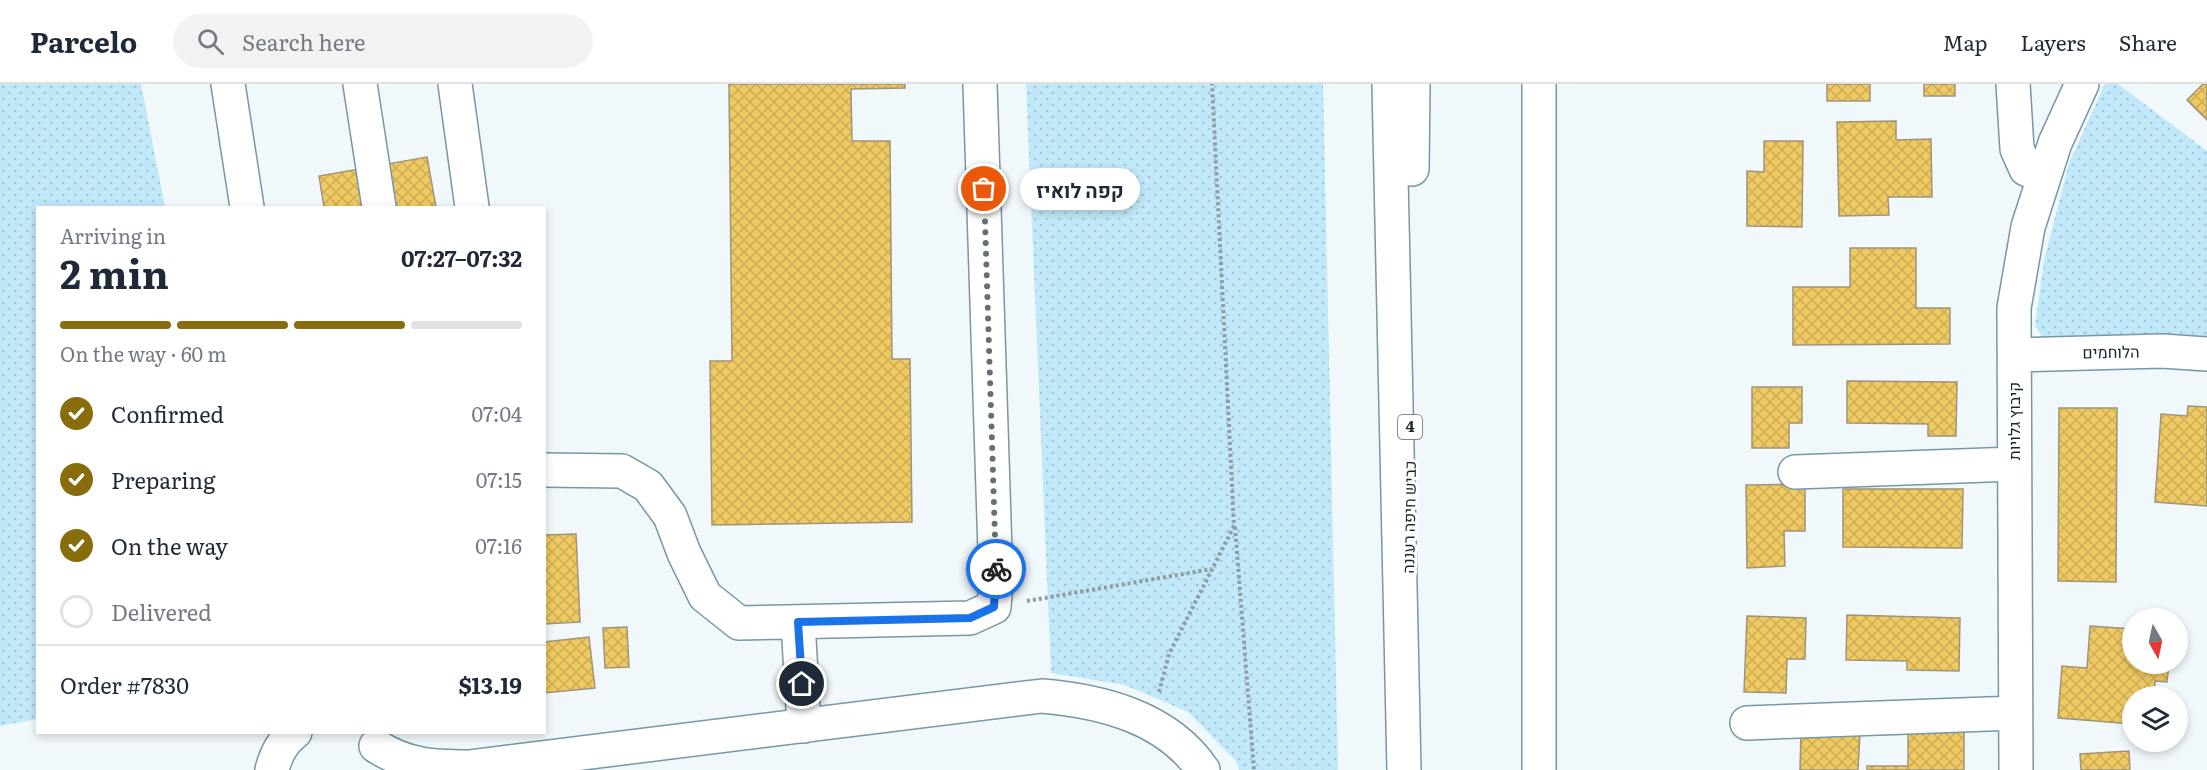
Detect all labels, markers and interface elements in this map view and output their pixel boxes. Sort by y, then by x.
search box [173,14,593,68]
text: Parcelo [30,20,137,62]
icon: search [194,25,227,58]
text: Search here [242,25,366,58]
text: Map [1943,26,1988,57]
text: Layers [2021,26,2086,57]
text: Share [2119,26,2177,57]
pin [958,163,1009,214]
callout: קפה לואיז [1020,168,1140,210]
icon: bag [967,172,1000,205]
text: קפה לואיז [1036,174,1124,204]
text: Arriving in [60,220,166,250]
text: 07:27–07:32 [401,241,522,274]
text: 2 min [60,243,169,301]
text: On the way · 60 m [60,338,227,368]
street label: הלוחמים [2082,339,2140,363]
street label: קיבוץ גלויות [2001,382,2025,460]
icon: check [60,397,93,430]
text: Confirmed [111,397,224,430]
text: 07:04 [471,398,522,428]
road number: 4 [1398,415,1422,439]
street label: כביש חיפה רעננה [1395,460,1421,574]
icon: check [60,463,93,496]
text: Preparing [111,463,215,496]
text: 07:15 [476,464,522,494]
icon: check [60,529,93,562]
text: On the way [111,529,228,562]
text: 07:16 [475,530,522,560]
courier [966,539,1026,599]
icon: bike [980,553,1013,586]
text: Delivered [111,595,212,628]
north arrow [2122,608,2188,674]
map controls [2122,608,2188,752]
pin [776,658,827,709]
icon: home [785,667,818,700]
text: Order #7830 [60,668,189,701]
text: $13.19 [459,668,522,701]
button: layers [2122,686,2188,752]

